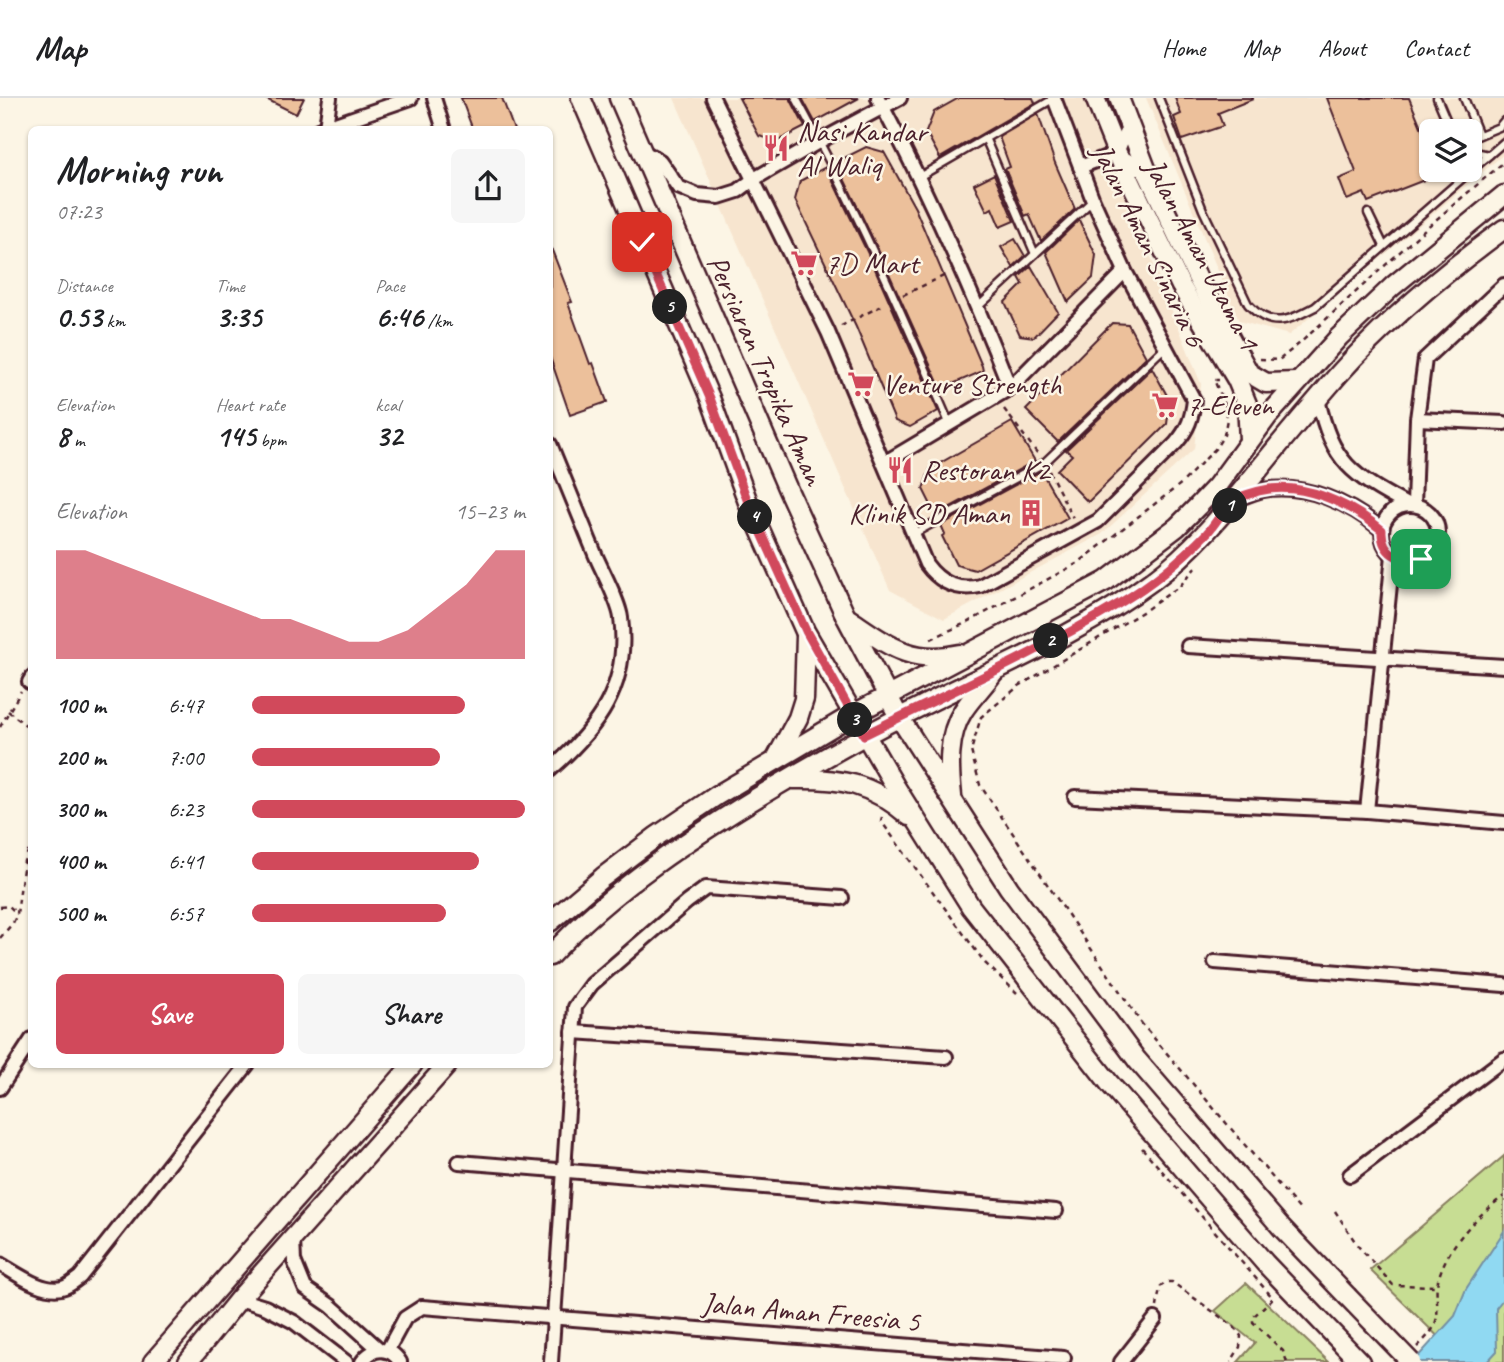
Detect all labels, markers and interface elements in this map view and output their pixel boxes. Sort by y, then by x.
text: Map [35,27,86,69]
text: Home [1162,33,1205,63]
text: Map [1243,33,1280,63]
text: About [1318,33,1366,63]
text: Contact [1404,33,1469,63]
place label: Nasi Kandar Al Waliq [797,112,930,184]
map controls [1419,119,1482,182]
button: layers [1419,119,1482,182]
restaurant icon: Nasi Kandar Al Waliq [761,133,791,163]
street label: Jalan Aman Sinaria 6 [1083,135,1215,354]
text: Morning run [56,147,222,194]
button: share [451,149,525,223]
street label: Jalan Aman Utama 1 [1135,150,1269,358]
text: 07:23 [56,197,102,226]
pin [612,212,672,272]
icon: check [623,223,661,261]
place label: 7D Mart [825,244,922,282]
supermarket icon: 7D Mart [789,248,819,278]
street label: Persiaran Tropika Aman [698,249,834,492]
text: Distance [56,274,113,298]
text: Time [216,274,245,298]
text: Pace [375,274,405,298]
pin: 5 [652,290,688,325]
text: 5 [665,294,674,318]
text: 0.53 [56,298,102,336]
text: 3:35 [216,298,262,336]
text: 6:46 [375,298,423,336]
text: km [102,309,125,333]
text: /km [423,309,452,333]
place label: Venture Strength [882,365,1062,403]
supermarket icon: Venture Strength [846,369,876,399]
place label: 7-Eleven [1186,386,1275,424]
supermarket icon: 7-Eleven [1150,390,1180,420]
text: Elevation [56,393,114,417]
text: Heart rate [216,393,285,417]
text: kcal [375,393,400,417]
text: 8 [56,417,70,455]
text: 145 [216,417,256,455]
text: 32 [375,417,402,455]
text: m [70,428,85,452]
text: bpm [256,428,286,452]
place label: Restoran K2 [921,451,1052,489]
restaurant icon: Restoran K2 [885,455,915,485]
pin: 1 [1212,488,1248,524]
text: 1 [1225,493,1234,517]
place label: Klinik SD Aman [849,494,1010,532]
text: Elevation [56,497,127,526]
text: 15–23 m [455,497,525,526]
building icon: Klinik SD Aman [1016,498,1046,528]
pin: 4 [738,500,772,534]
text: 4 [750,504,759,528]
pin [1391,529,1451,589]
icon: arrive [1402,540,1440,578]
pin: 2 [1034,624,1068,658]
text: 2 [1046,628,1055,652]
text: 100 m [56,691,106,720]
text: 6:47 [168,691,204,720]
pin: 3 [838,702,872,738]
text: 3 [850,707,859,731]
text: 200 m [56,743,106,772]
text: 7:00 [168,743,204,772]
text: 300 m [56,795,106,824]
text: 6:23 [168,795,204,824]
text: 400 m [56,847,106,876]
text: 6:41 [168,847,204,876]
text: 500 m [56,899,105,928]
text: 6:57 [168,899,204,928]
button: Save [56,974,284,1054]
button: Share [298,974,525,1054]
street label: Jalan Aman Freesia 5 [699,1283,923,1341]

